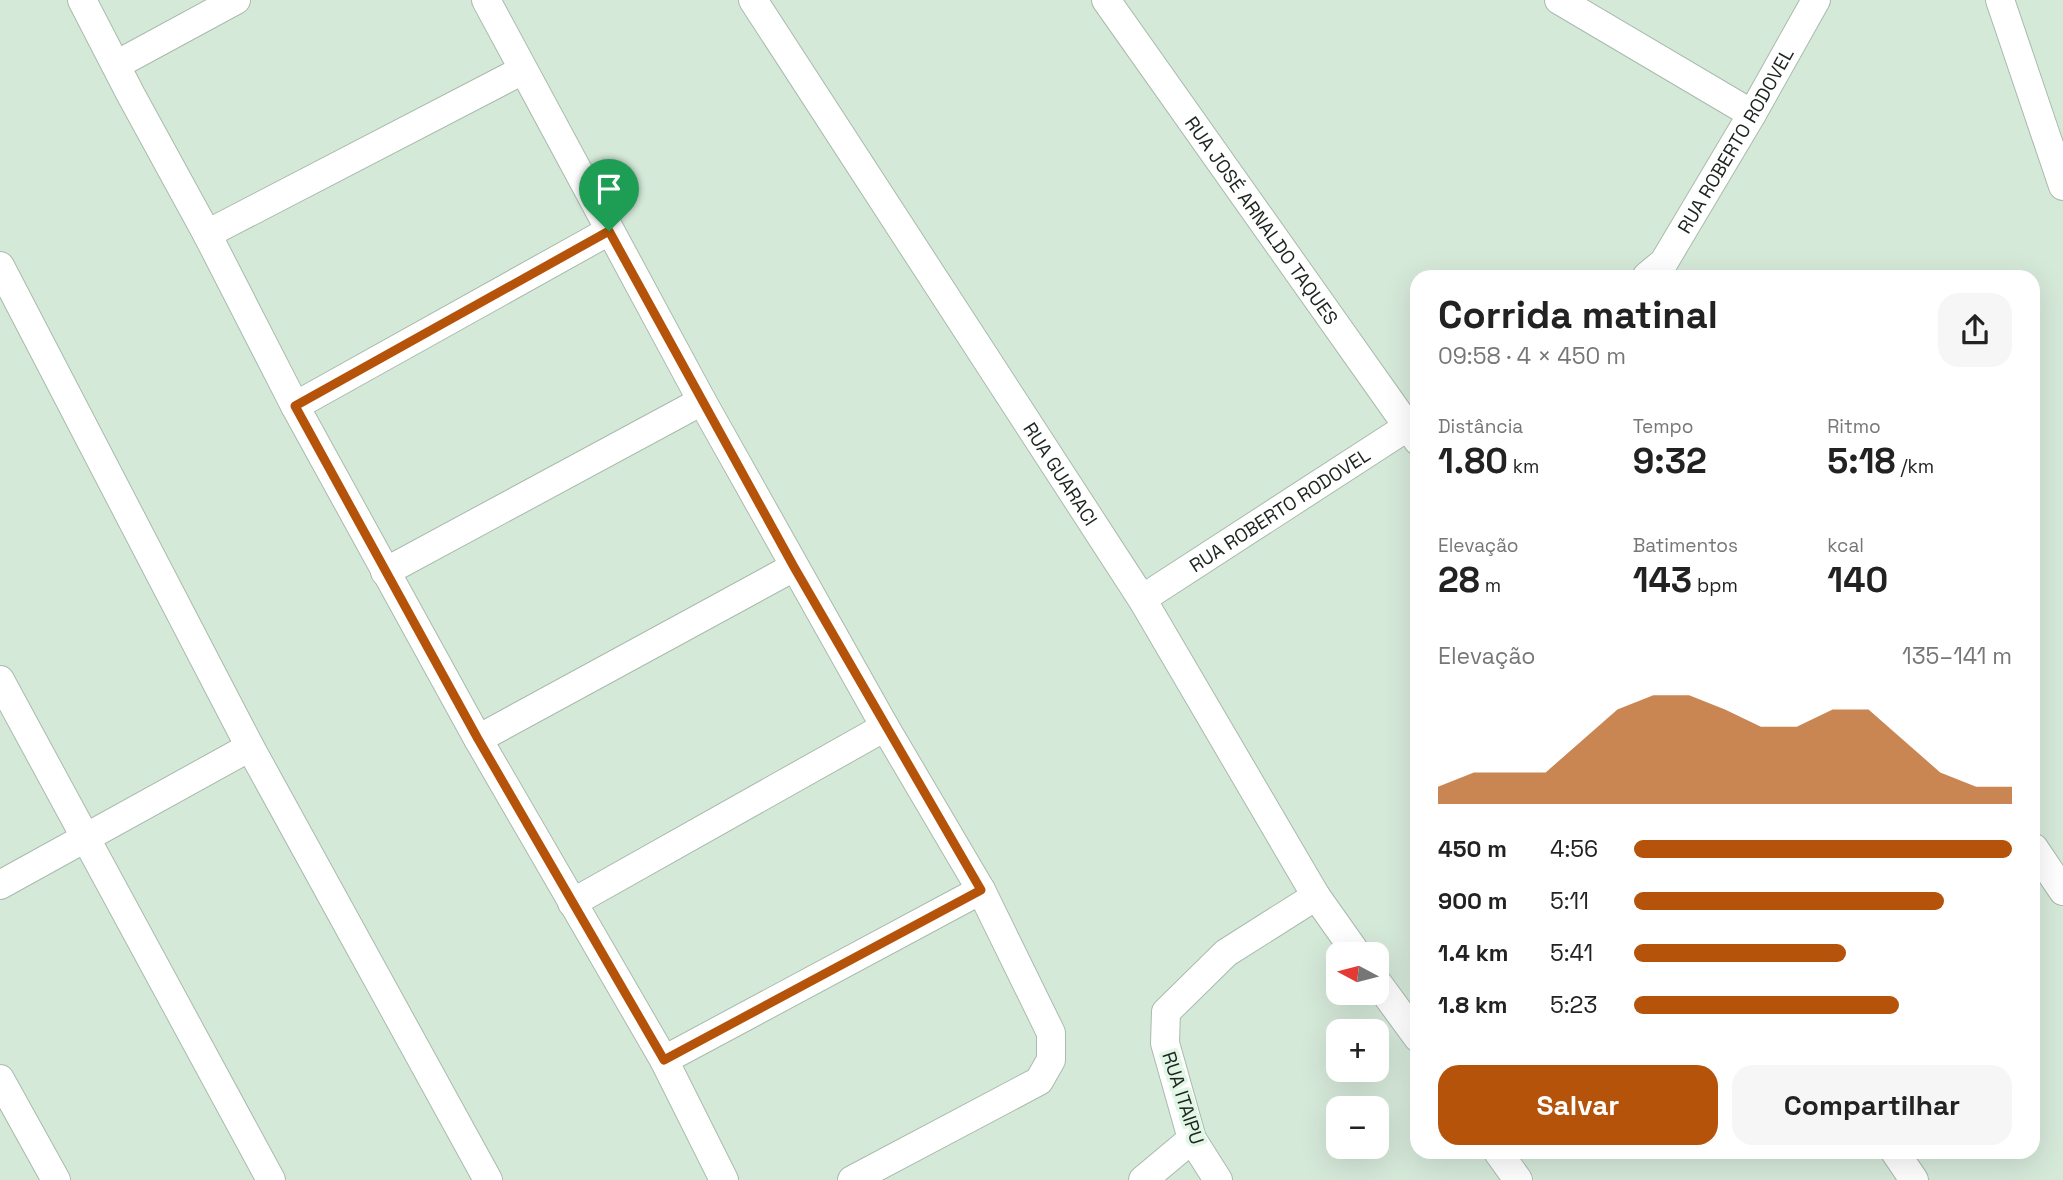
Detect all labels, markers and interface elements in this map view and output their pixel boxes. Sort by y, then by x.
street label: RUA ROBERTO RODOVEL [1671,43,1799,238]
street label: RUA JOSÉ ARNALDO TAQUES [1180,111,1344,330]
pin [579,159,639,231]
icon: arrive [590,170,628,208]
text: Corrida matinal [1438,291,1718,339]
button: share [1938,293,2012,367]
text: 09:58 · 4 × 450 m [1438,341,1626,371]
text: Distância [1438,414,1523,439]
text: Tempo [1633,414,1694,439]
text: Ritmo [1827,414,1881,439]
street label: RUA GUARACI [1018,417,1104,530]
text: 1.80 [1438,439,1508,483]
text: 9:32 [1633,439,1707,483]
text: 5:18 [1827,439,1896,483]
street label: RUA ROBERTO RODOVEL [1184,442,1375,578]
text: km [1508,454,1539,479]
text: /km [1896,454,1934,479]
text: Elevação [1438,533,1519,558]
text: Batimentos [1633,533,1738,558]
text: kcal [1827,533,1864,558]
text: 28 [1438,558,1480,602]
text: 143 [1633,558,1692,602]
text: 140 [1827,558,1888,602]
text: m [1480,573,1501,598]
text: bpm [1692,573,1738,598]
text: Elevação [1438,641,1536,671]
text: 135–141 m [1902,641,2012,671]
text: 450 m [1438,834,1507,864]
text: 4:56 [1550,834,1598,864]
text: 900 m [1438,886,1508,916]
text: 5:11 [1550,886,1589,916]
text: 1.4 km [1438,938,1508,968]
text: 5:41 [1550,938,1593,968]
north arrow [1326,942,1390,1004]
map controls [1326,942,1389,1159]
text: 1.8 km [1438,990,1508,1020]
text: 5:23 [1550,990,1597,1020]
button: + [1326,1019,1389,1082]
street label: RUA ITAIPU [1156,1048,1210,1148]
button: Salvar [1438,1065,1718,1145]
button: Compartilhar [1732,1065,2012,1145]
button: − [1326,1096,1389,1159]

